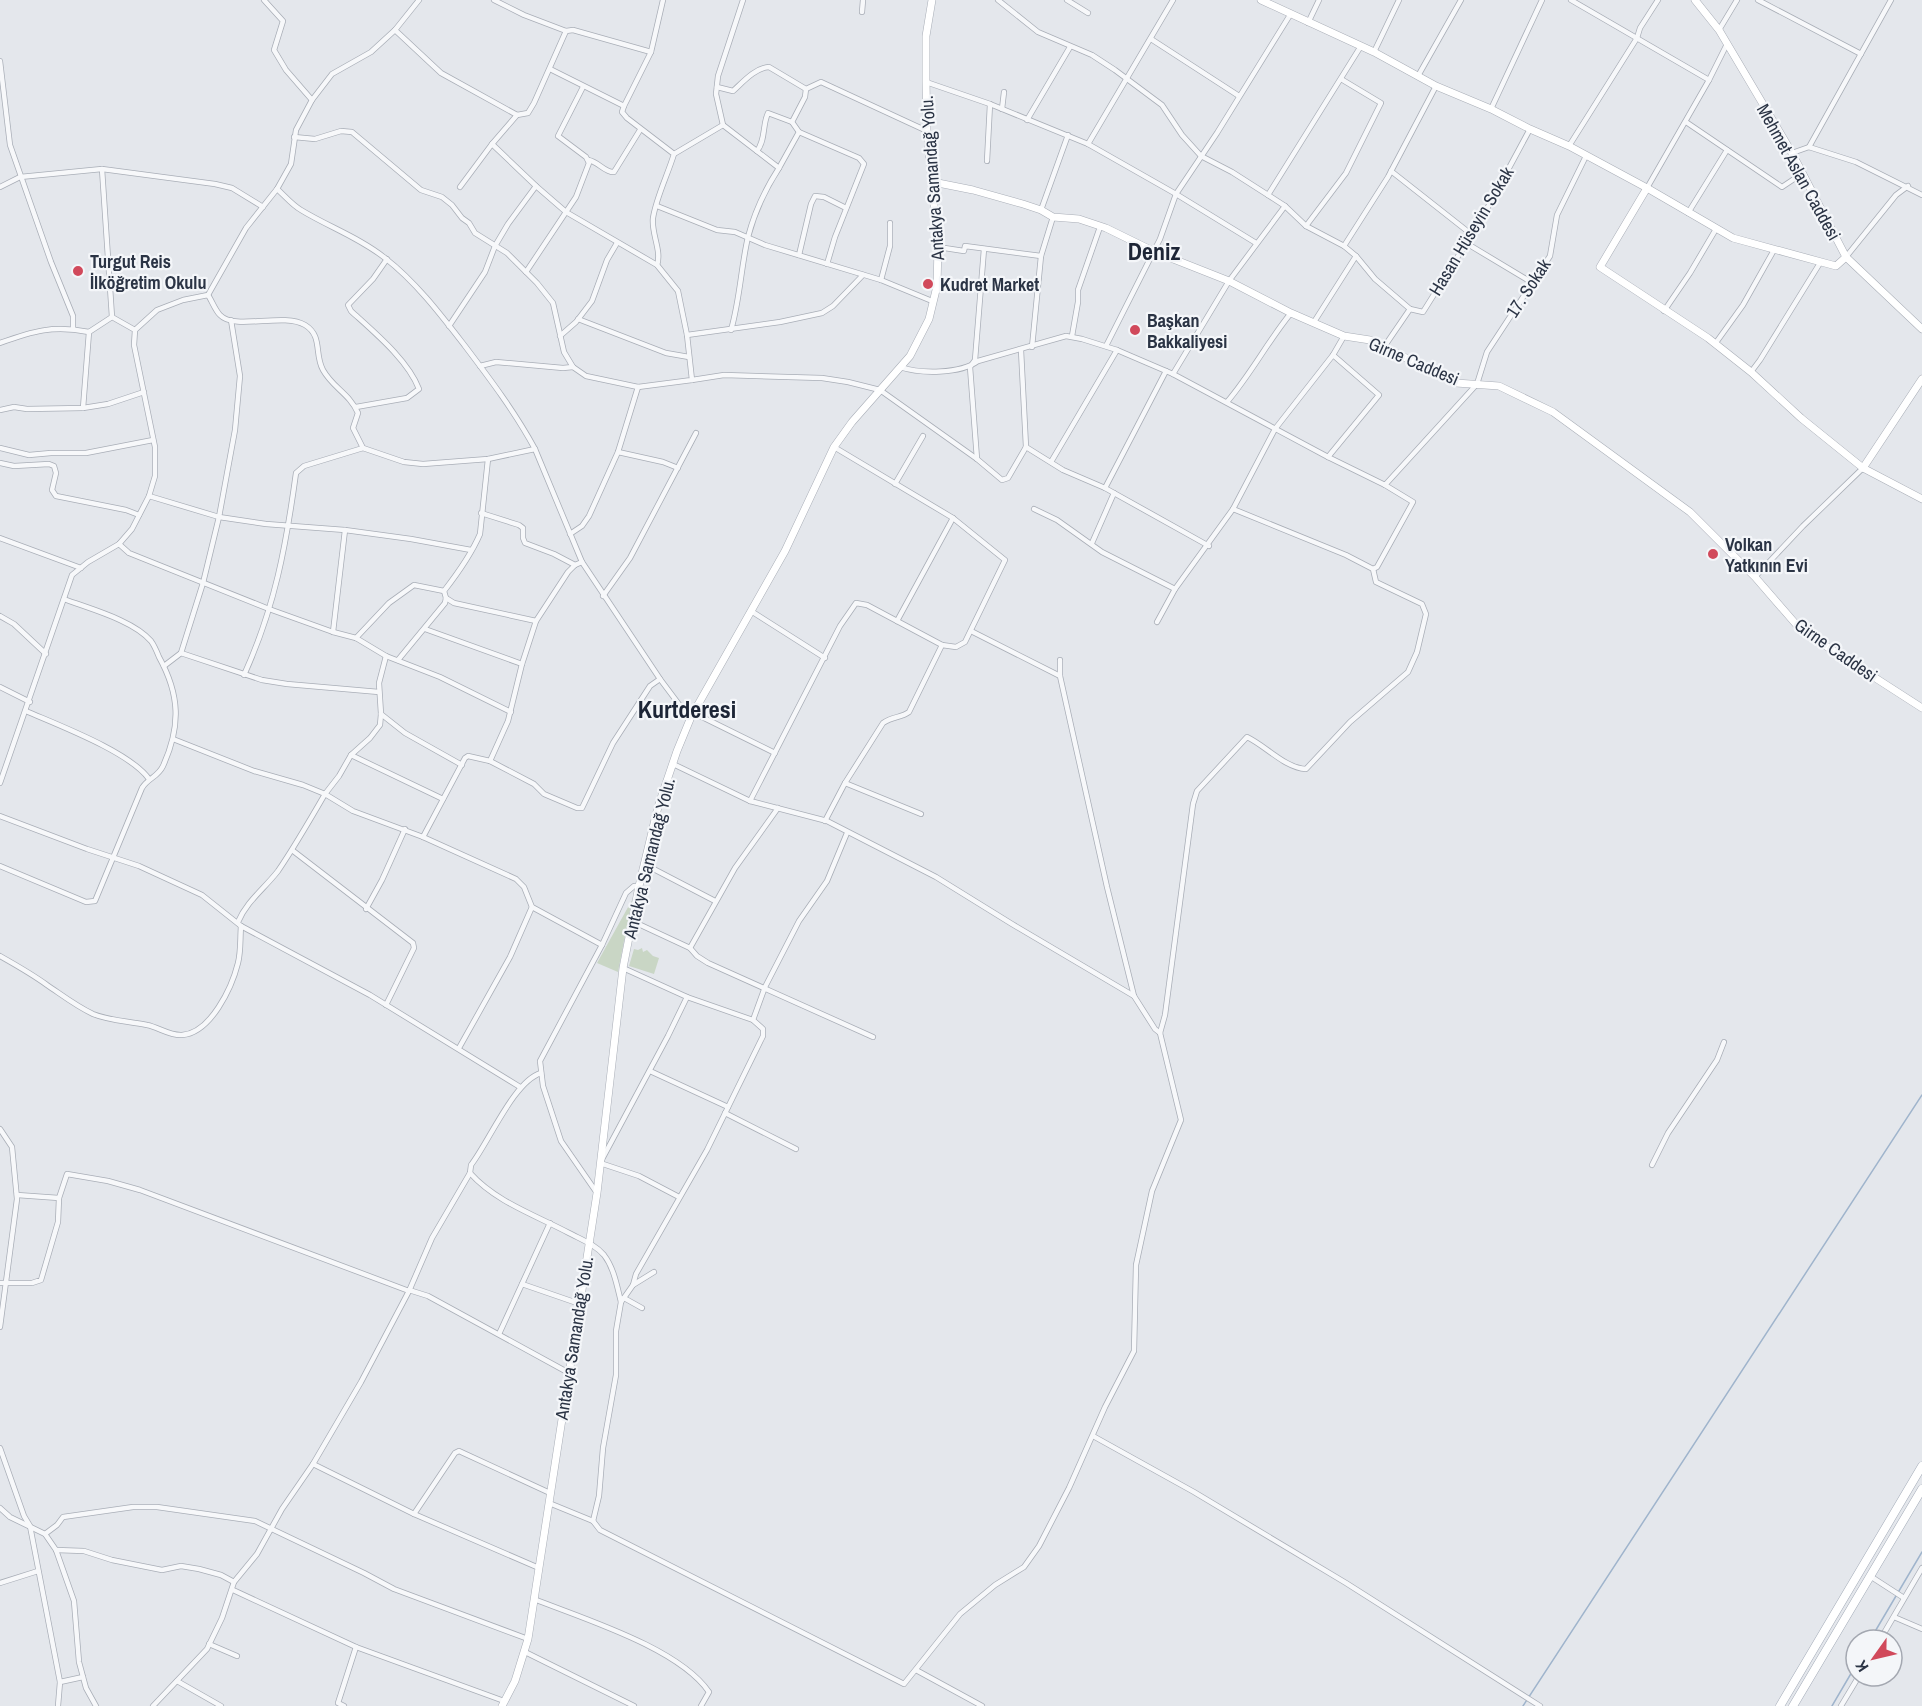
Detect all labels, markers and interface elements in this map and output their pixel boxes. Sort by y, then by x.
street label: Antakya Samandağ Yolu. [914,95,950,262]
street label: Mehmet Aslan Caddesi [1751,99,1847,245]
street label: Hasan Hüseyin Sokak [1423,161,1520,300]
district label: Deniz [1128,235,1180,267]
place label: Turgut Reis İlköğretim Okulu [90,249,206,295]
street label: 17. Sokak [1500,253,1557,322]
marker: Turgut Reis İlköğretim Okulu [71,264,85,278]
place label: Kudret Market [940,272,1039,297]
marker: Kudret Market [921,277,935,291]
place label: Başkan Bakkaliyesi [1147,308,1227,354]
marker: Başkan Bakkaliyesi [1128,323,1142,337]
street label: Girne Caddesi [1365,331,1463,391]
place label: Volkan Yatkının Evi [1725,532,1808,578]
marker: Volkan Yatkının Evi [1706,547,1720,561]
street label: Girne Caddesi [1790,612,1882,688]
district label: Kurtderesi [638,693,736,725]
street label: Antakya Samandağ Yolu. [617,775,681,942]
street label: Antakya Samandağ Yolu. [549,1254,599,1423]
north arrow [1844,1628,1904,1688]
text: K [1850,1656,1873,1676]

